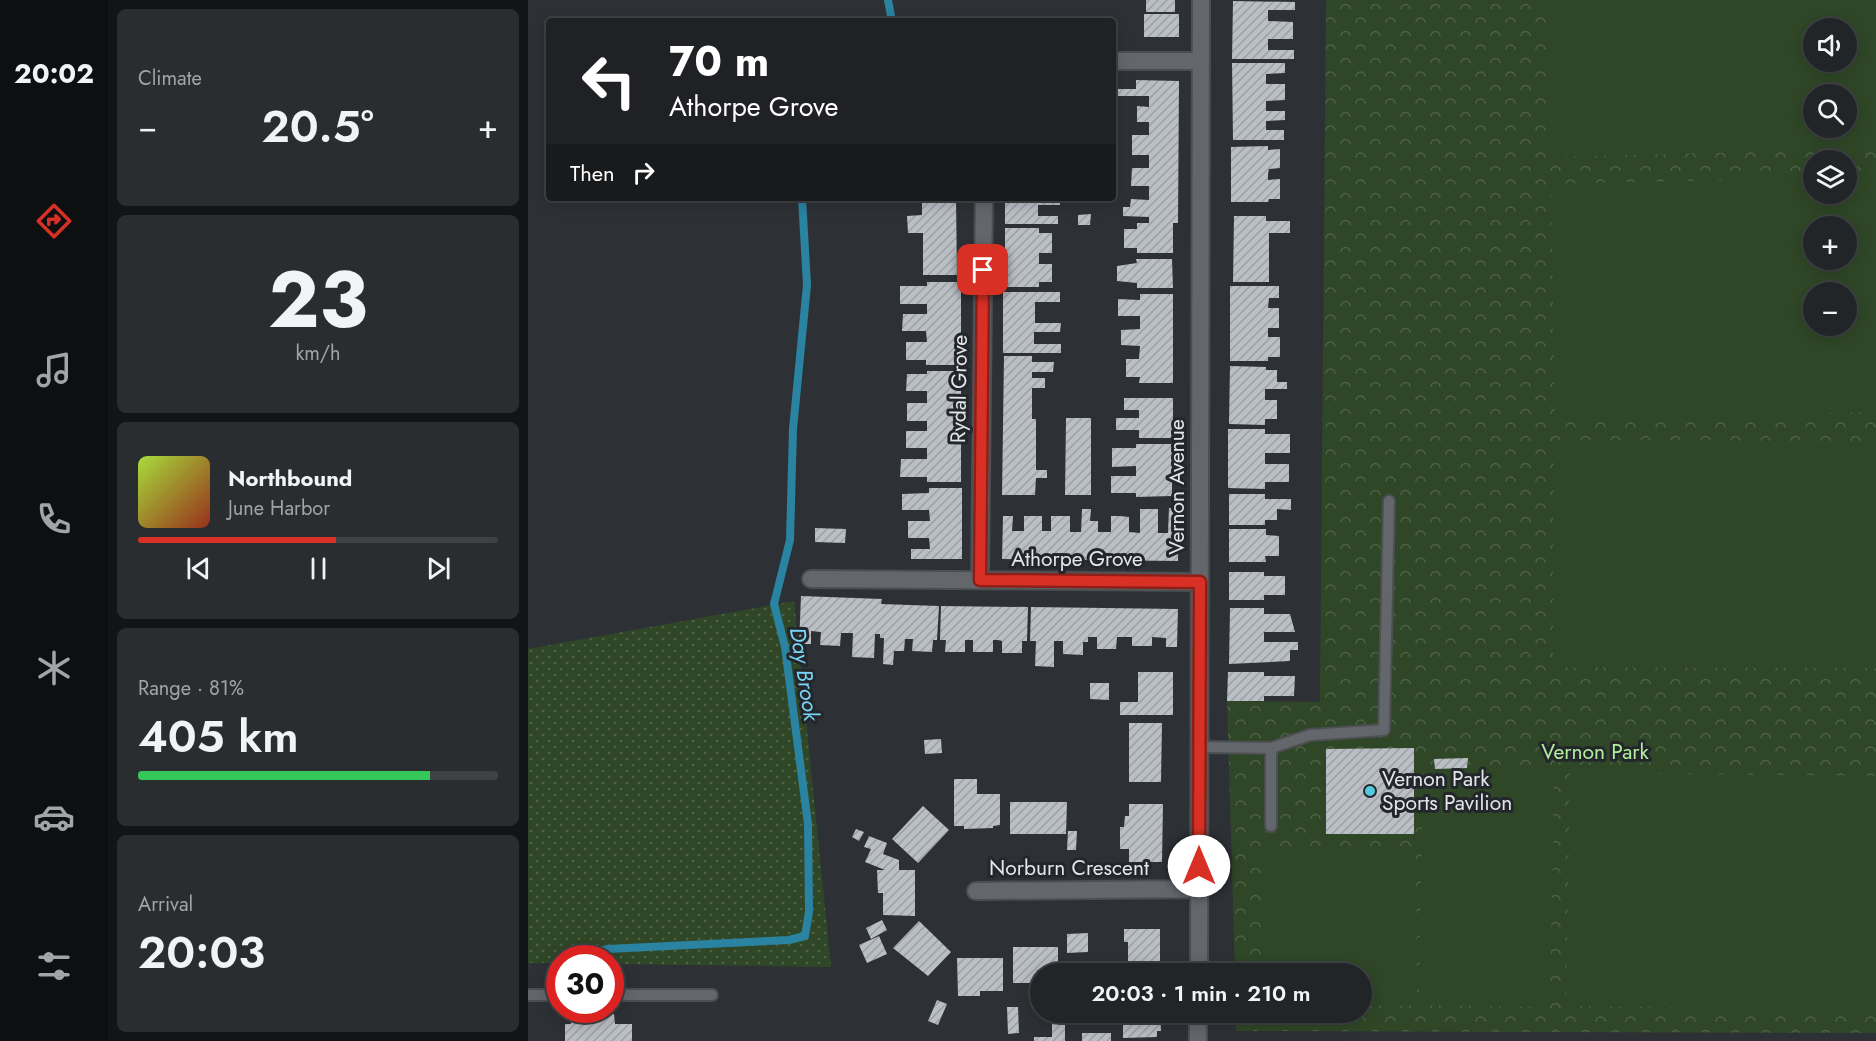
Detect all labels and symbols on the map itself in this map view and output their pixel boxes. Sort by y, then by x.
pin [957,244,1008,295]
street label: Rydal Grove [943,334,975,443]
street label: Vernon Avenue [1162,419,1192,555]
street label: Athorpe Grove [1011,544,1143,574]
water label: Day Brook [782,625,828,725]
park label: Vernon Park [1541,737,1649,767]
place label: Vernon Park Sports Pavilion [1382,764,1512,818]
marker: Vernon Park Sports Pavilion [1363,784,1377,798]
position arrow [1167,834,1231,898]
street label: Norburn Crescent [989,853,1149,883]
speed limit sign: 30 [546,945,624,1023]

